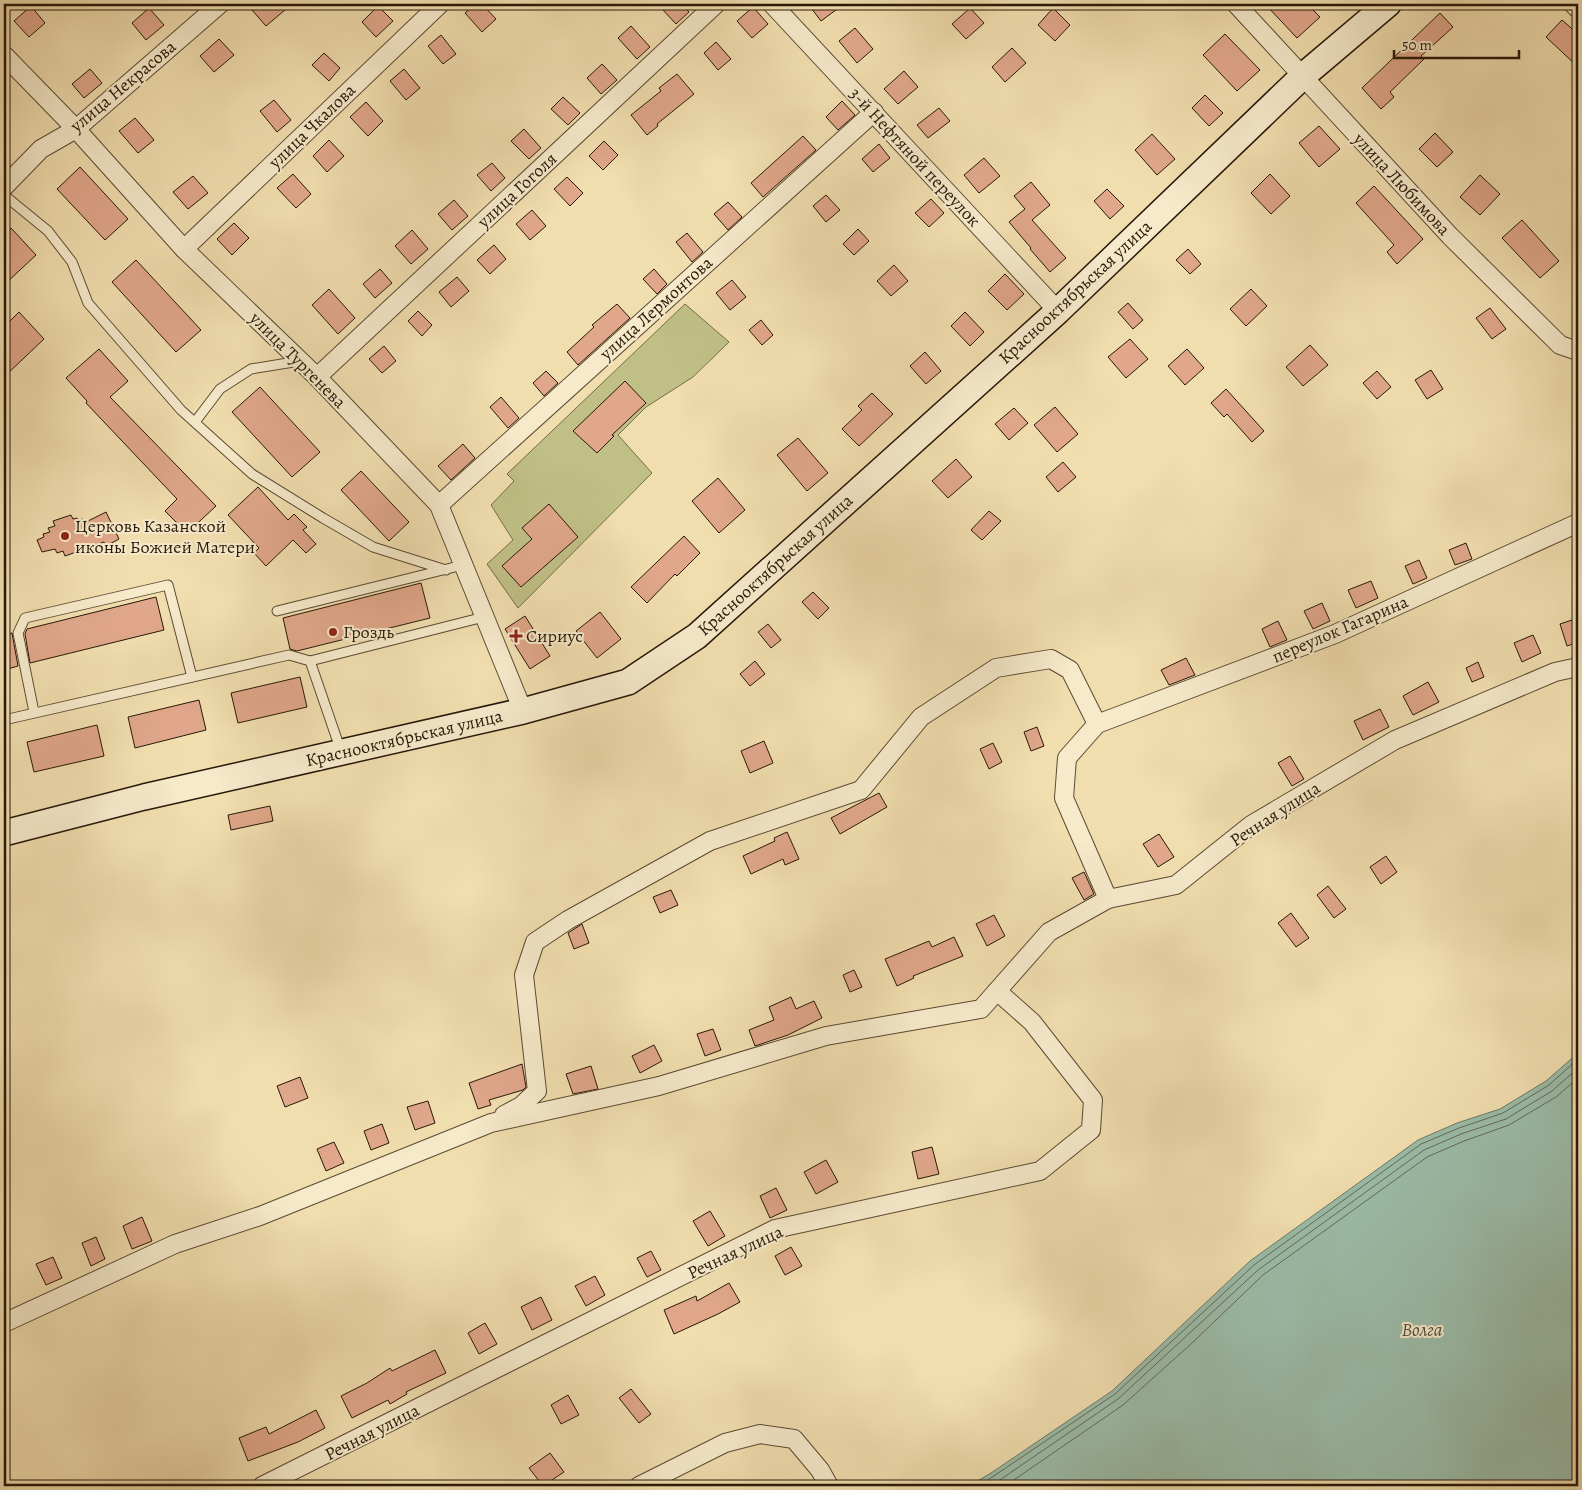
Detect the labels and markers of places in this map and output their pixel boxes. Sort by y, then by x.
place label: Церковь Казанской иконы Божией Матери [75,514,255,559]
marker: Церковь Казанской иконы Божией Матери [59,530,71,542]
place label: Гроздь [343,620,394,644]
place label: Сириус [526,624,583,648]
marker: Гроздь [327,626,339,638]
marker: Сириус [510,630,522,642]

